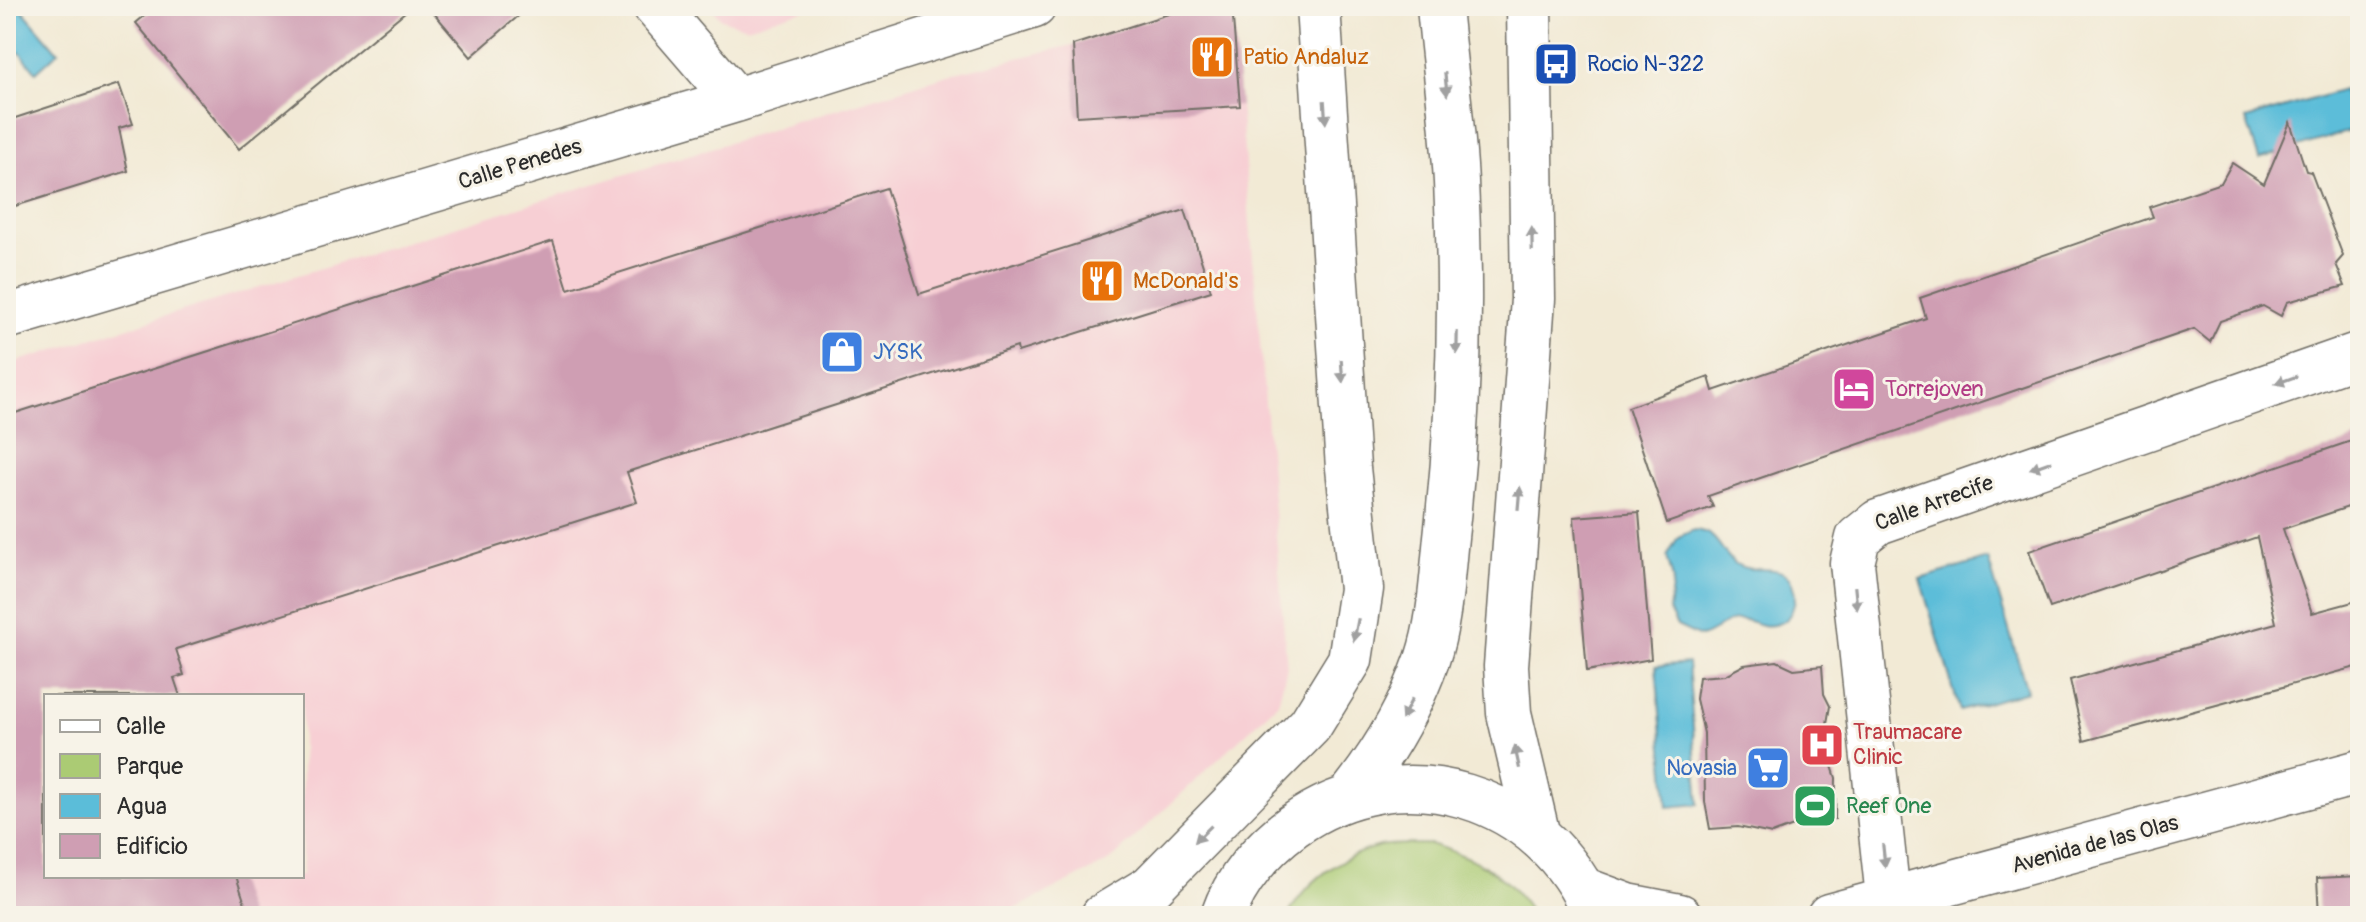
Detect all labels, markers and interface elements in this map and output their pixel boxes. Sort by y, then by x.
restaurant icon: Patio Andaluz [1188,33,1236,81]
bus stop icon: Rocio N-322 [1532,40,1580,88]
place label: Patio Andaluz [1243,43,1369,71]
place label: Rocio N-322 [1587,50,1704,78]
one-way arrow [1440,72,1453,97]
one-way arrow [1319,100,1332,125]
street label: Calle Penedes [455,132,585,196]
one-way arrow [1526,226,1538,251]
restaurant icon: McDonald's [1078,257,1126,305]
place label: McDonald's [1133,267,1238,295]
shop icon: JYSK [818,328,866,376]
one-way arrow [1451,331,1463,356]
place label: JYSK [873,338,922,366]
one-way arrow [1335,359,1348,384]
hotel icon: Torrejoven [1830,365,1878,413]
one-way arrow [2274,374,2298,386]
place label: Torrejoven [1885,375,1984,403]
one-way arrow [2029,460,2053,472]
street label: Calle Arrecife [1871,469,1997,537]
one-way arrow [1513,485,1526,510]
one-way arrow [1849,586,1862,611]
one-way arrow [1350,618,1362,643]
legend [44,694,304,878]
one-way arrow [1400,697,1414,721]
text: Calle [116,712,165,741]
place label: Traumacare Clinic [1853,718,1962,771]
hospital icon: Traumacare Clinic [1798,721,1846,769]
one-way arrow [1511,744,1523,769]
supermarket icon: Novasia [1744,744,1792,792]
text: Parque [116,752,183,781]
place label: Novasia [1666,754,1737,782]
sports icon: Reef One [1791,782,1839,830]
text: Agua [116,792,167,821]
place label: Reef One [1846,792,1932,820]
street label: Avenida de las Olas [2009,808,2182,880]
one-way arrow [1194,824,1213,843]
text: Edificio [116,832,188,861]
one-way arrow [1878,844,1891,869]

